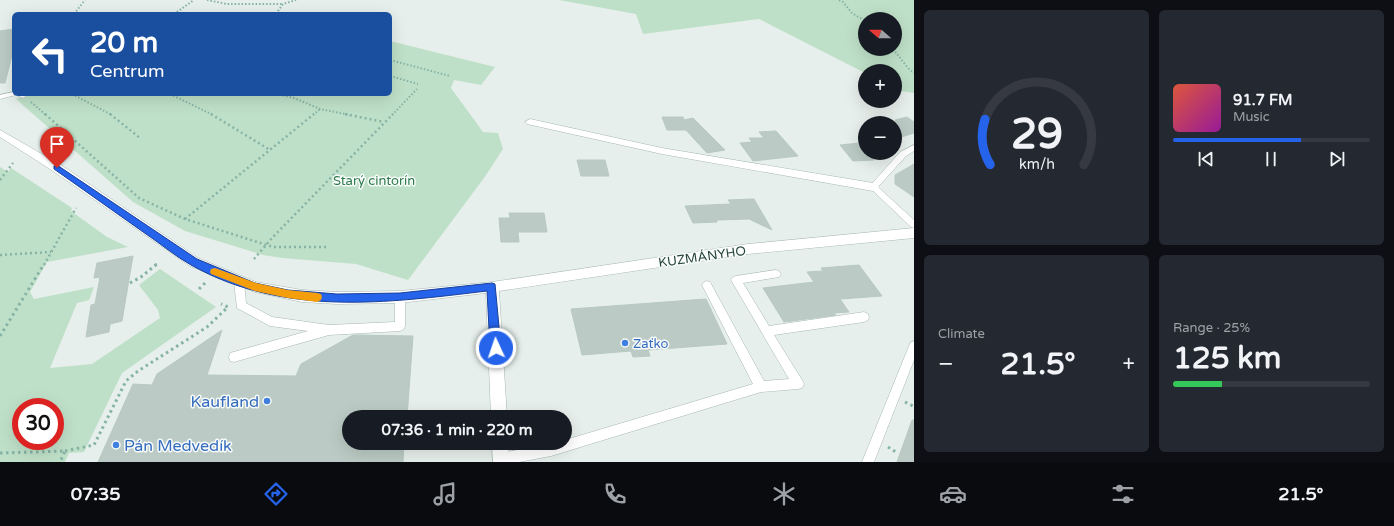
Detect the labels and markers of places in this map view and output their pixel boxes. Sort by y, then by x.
pin [40,127,74,168]
place label: Zaťko [633,336,668,352]
marker: Zaťko [620,338,630,348]
place label: Kaufland [191,392,259,412]
marker: Kaufland [262,396,272,406]
place label: Pán Medvedík [124,436,232,456]
marker: Pán Medvedík [111,440,121,450]

